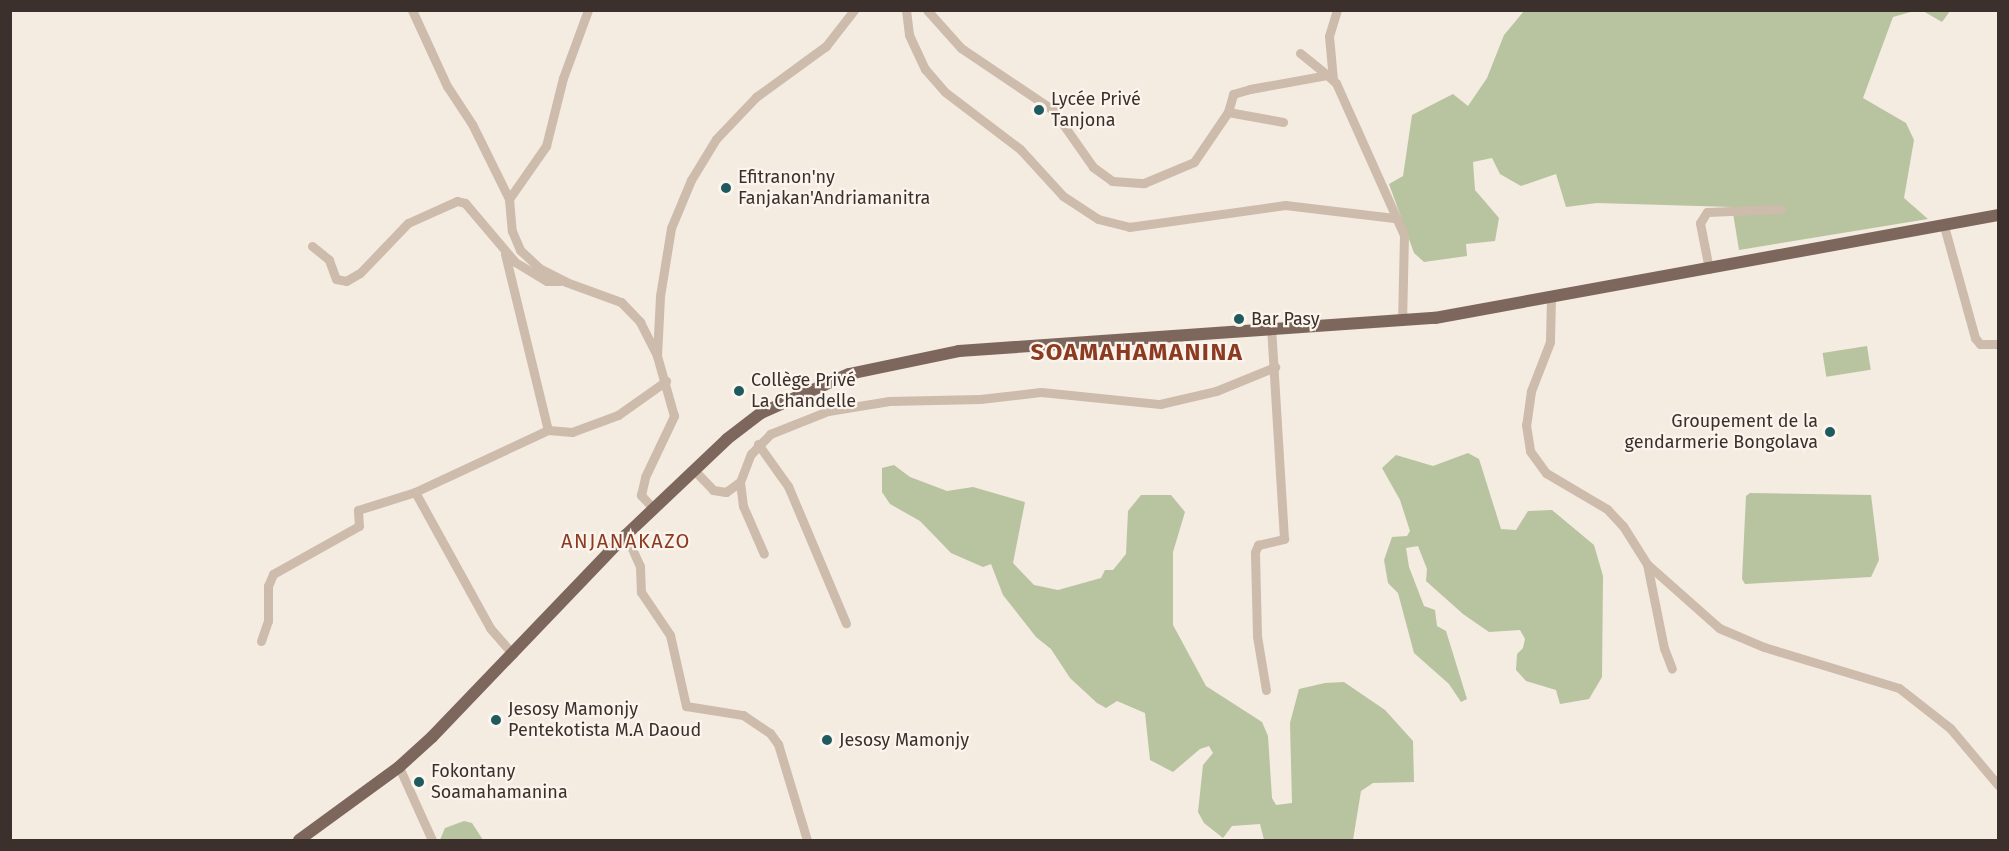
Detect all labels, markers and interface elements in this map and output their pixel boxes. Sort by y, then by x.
place label: Lycée Privé Tanjona [1051,89,1141,132]
marker: Lycée Privé Tanjona [1032,103,1046,117]
place label: Efitranon'ny Fanjakan'Andriamanitra [738,167,930,210]
marker: Efitranon'ny Fanjakan'Andriamanitra [719,181,733,195]
place label: Bar Pasy [1251,308,1319,330]
marker: Bar Pasy [1232,312,1246,326]
district label: SOAMAHAMANINA [1031,339,1243,367]
place label: Collège Privé La Chandelle [751,370,856,412]
marker: Collège Privé La Chandelle [732,384,746,398]
place label: Groupement de la gendarmerie Bongolava [1625,411,1818,454]
marker: Groupement de la gendarmerie Bongolava [1823,425,1837,439]
district label: ANJANAKAZO [561,529,691,553]
place label: Jesosy Mamonjy Pentekotista M.A Daoud [508,699,701,742]
marker: Jesosy Mamonjy Pentekotista M.A Daoud [489,713,503,727]
place label: Jesosy Mamonjy [839,729,969,751]
marker: Jesosy Mamonjy [820,733,834,747]
place label: Fokontany Soamahamanina [431,761,568,804]
marker: Fokontany Soamahamanina [412,775,426,789]

